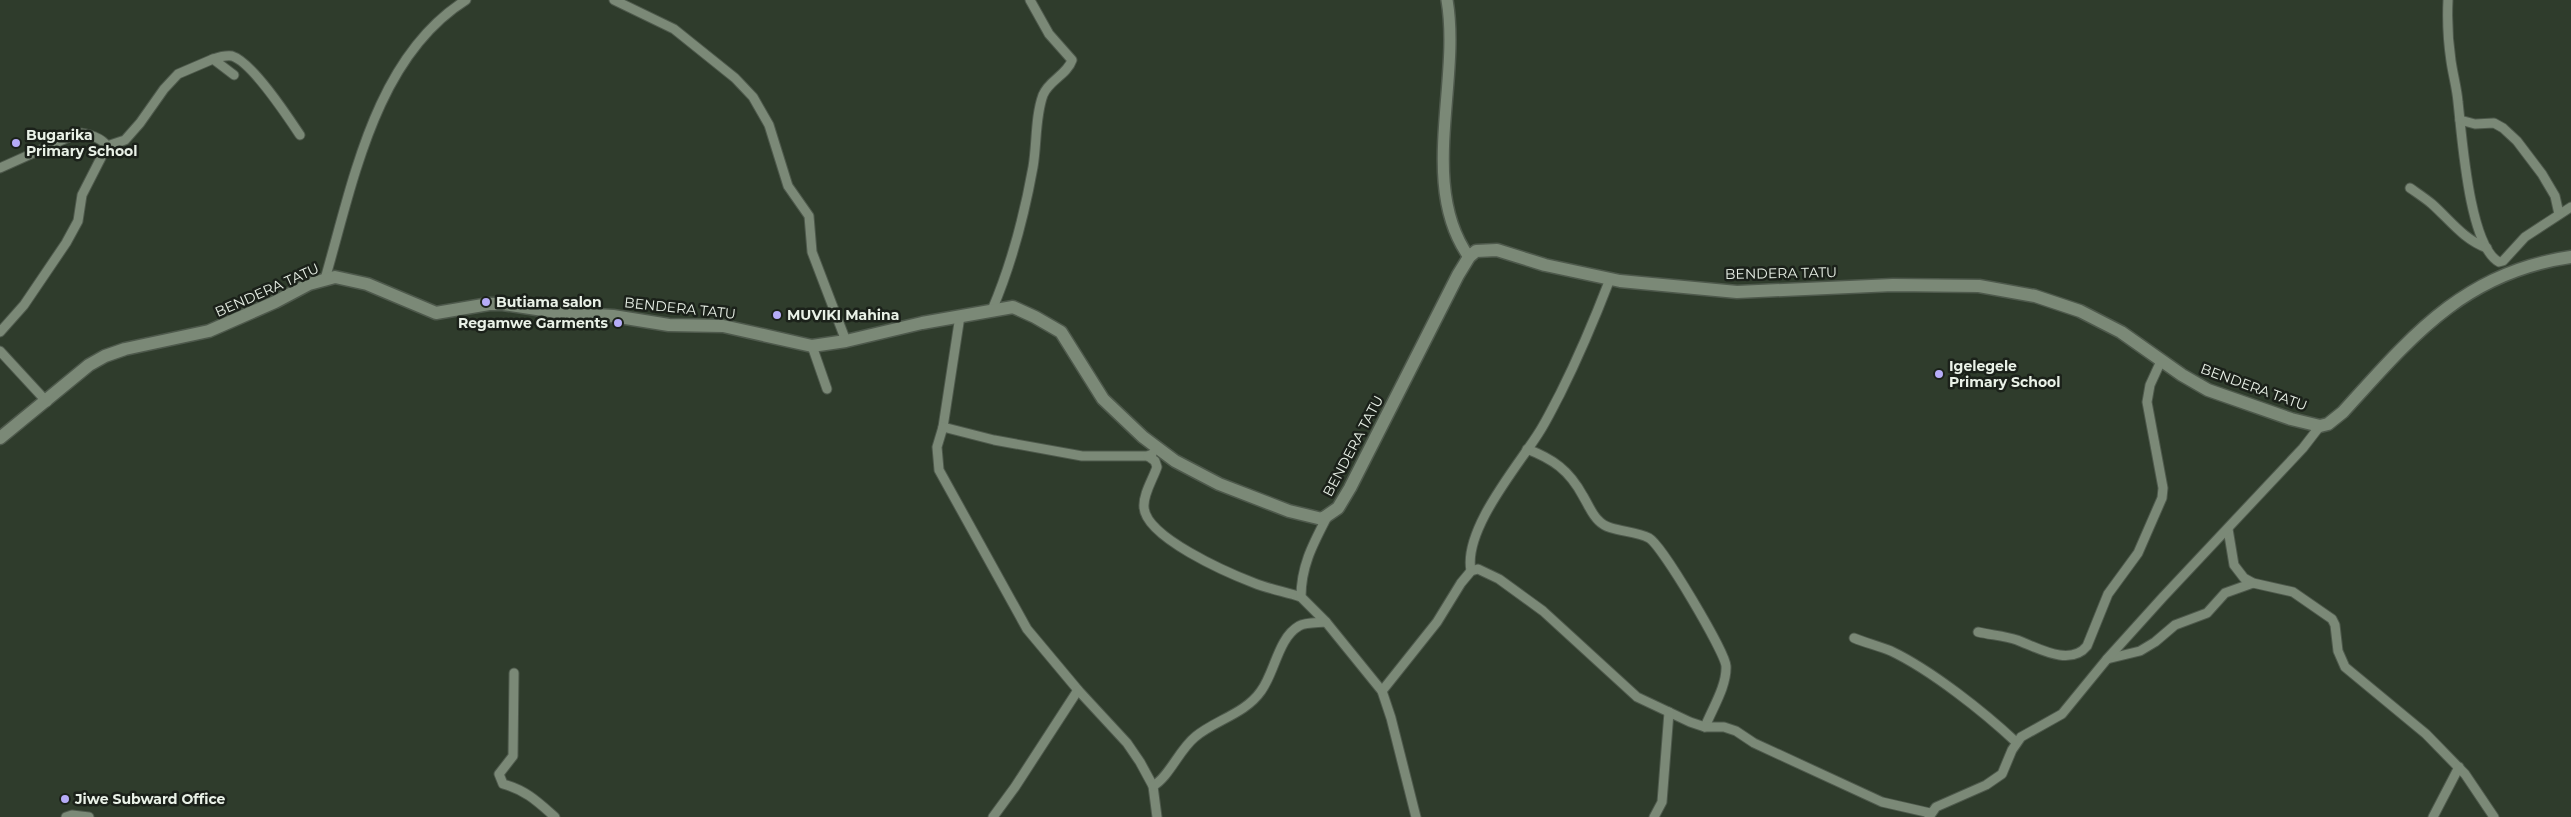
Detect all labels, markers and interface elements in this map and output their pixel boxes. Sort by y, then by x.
place label: Bugarika Primary School [26,126,137,160]
marker: Bugarika Primary School [10,137,22,149]
street label: BENDERA TATU [212,259,322,321]
street label: BENDERA TATU [1725,263,1837,283]
place label: Butiama salon [496,293,602,311]
street label: BENDERA TATU [623,293,737,323]
marker: Butiama salon [480,296,492,308]
place label: MUVIKI Mahina [787,306,899,324]
marker: MUVIKI Mahina [771,309,783,321]
place label: Regamwe Garments [458,314,609,332]
marker: Regamwe Garments [612,317,624,329]
place label: Igelegele Primary School [1949,357,2060,391]
street label: BENDERA TATU [2198,359,2310,415]
marker: Igelegele Primary School [1933,368,1945,380]
street label: BENDERA TATU [1319,392,1387,500]
place label: Jiwe Subward Office [74,790,226,808]
marker: Jiwe Subward Office [59,793,71,805]

